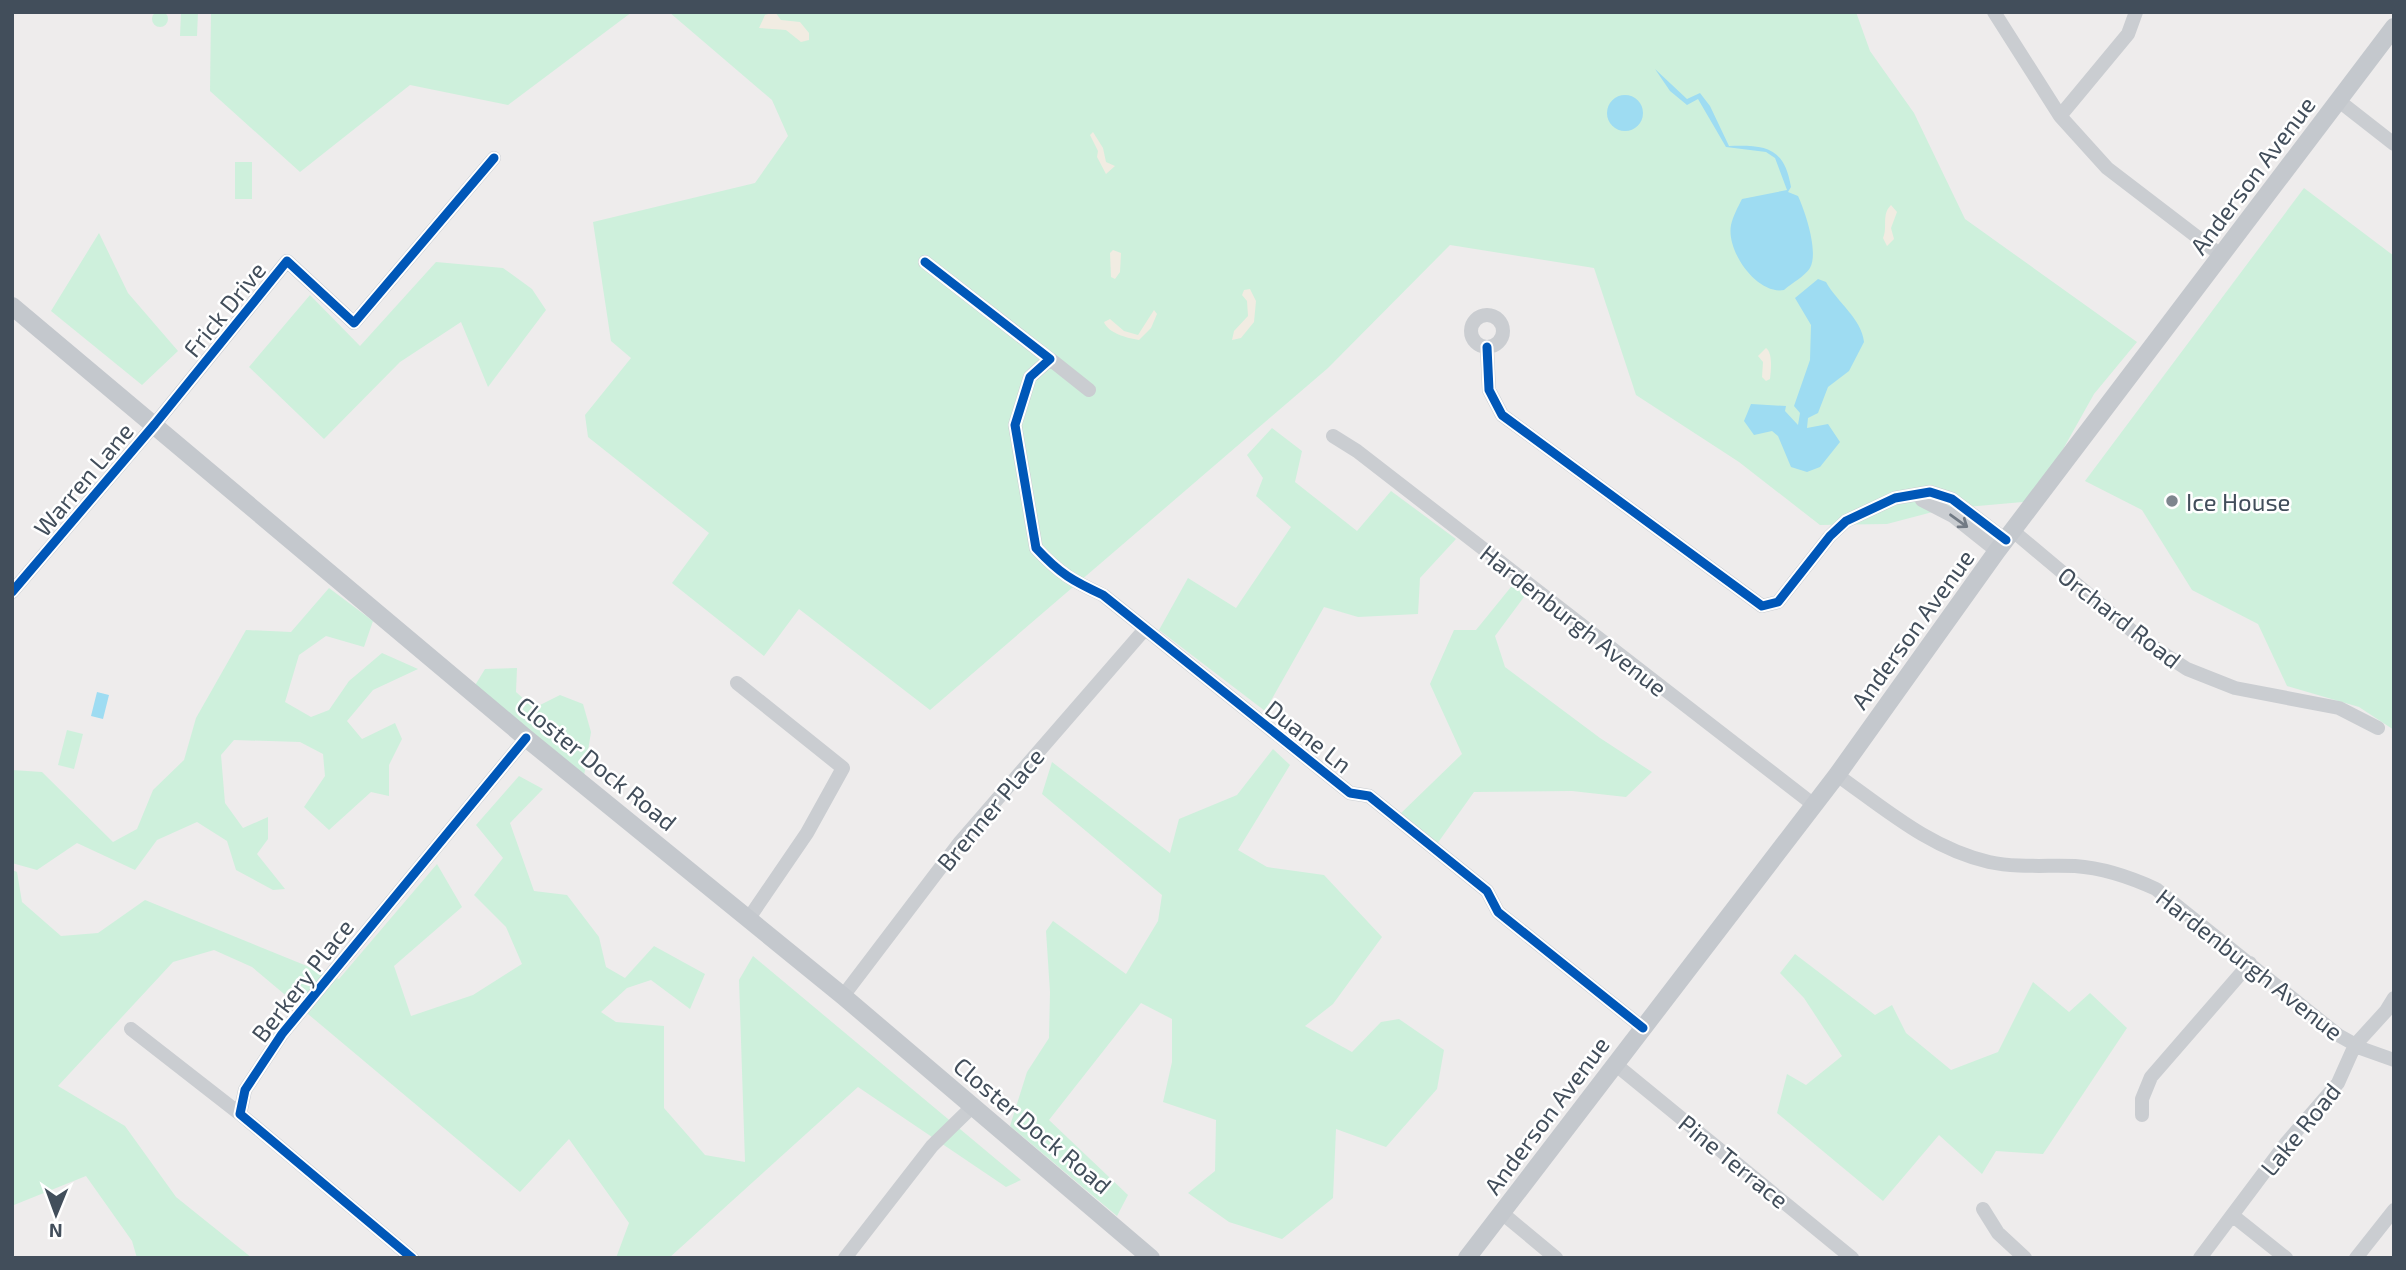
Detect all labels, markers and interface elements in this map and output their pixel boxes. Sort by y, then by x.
street label: Anderson Avenue [2183,90,2321,260]
street label: Frick Drive [177,256,271,362]
street label: Warren Lane [27,416,139,542]
place label: Ice House [2186,487,2291,516]
marker: Ice House [2164,493,2180,509]
one-way arrow [1949,514,1968,529]
street label: Hardenburgh Avenue [1475,538,1673,702]
street label: Anderson Avenue [1844,544,1980,714]
street label: Orchard Road [2053,560,2187,674]
street label: Closter Dock Road [511,690,683,836]
street label: Duane Ln [1260,693,1358,779]
street label: Brenner Place [930,742,1050,876]
street label: Hardenburgh Avenue [2151,882,2349,1046]
street label: Berkery Place [245,913,359,1047]
street label: Anderson Avenue [1477,1030,1615,1200]
street label: Closter Dock Road [948,1051,1118,1199]
street label: Lake Road [2254,1077,2346,1181]
street label: Pine Terrace [1673,1108,1795,1214]
north arrow [21,1179,91,1249]
text: N [49,1220,63,1243]

